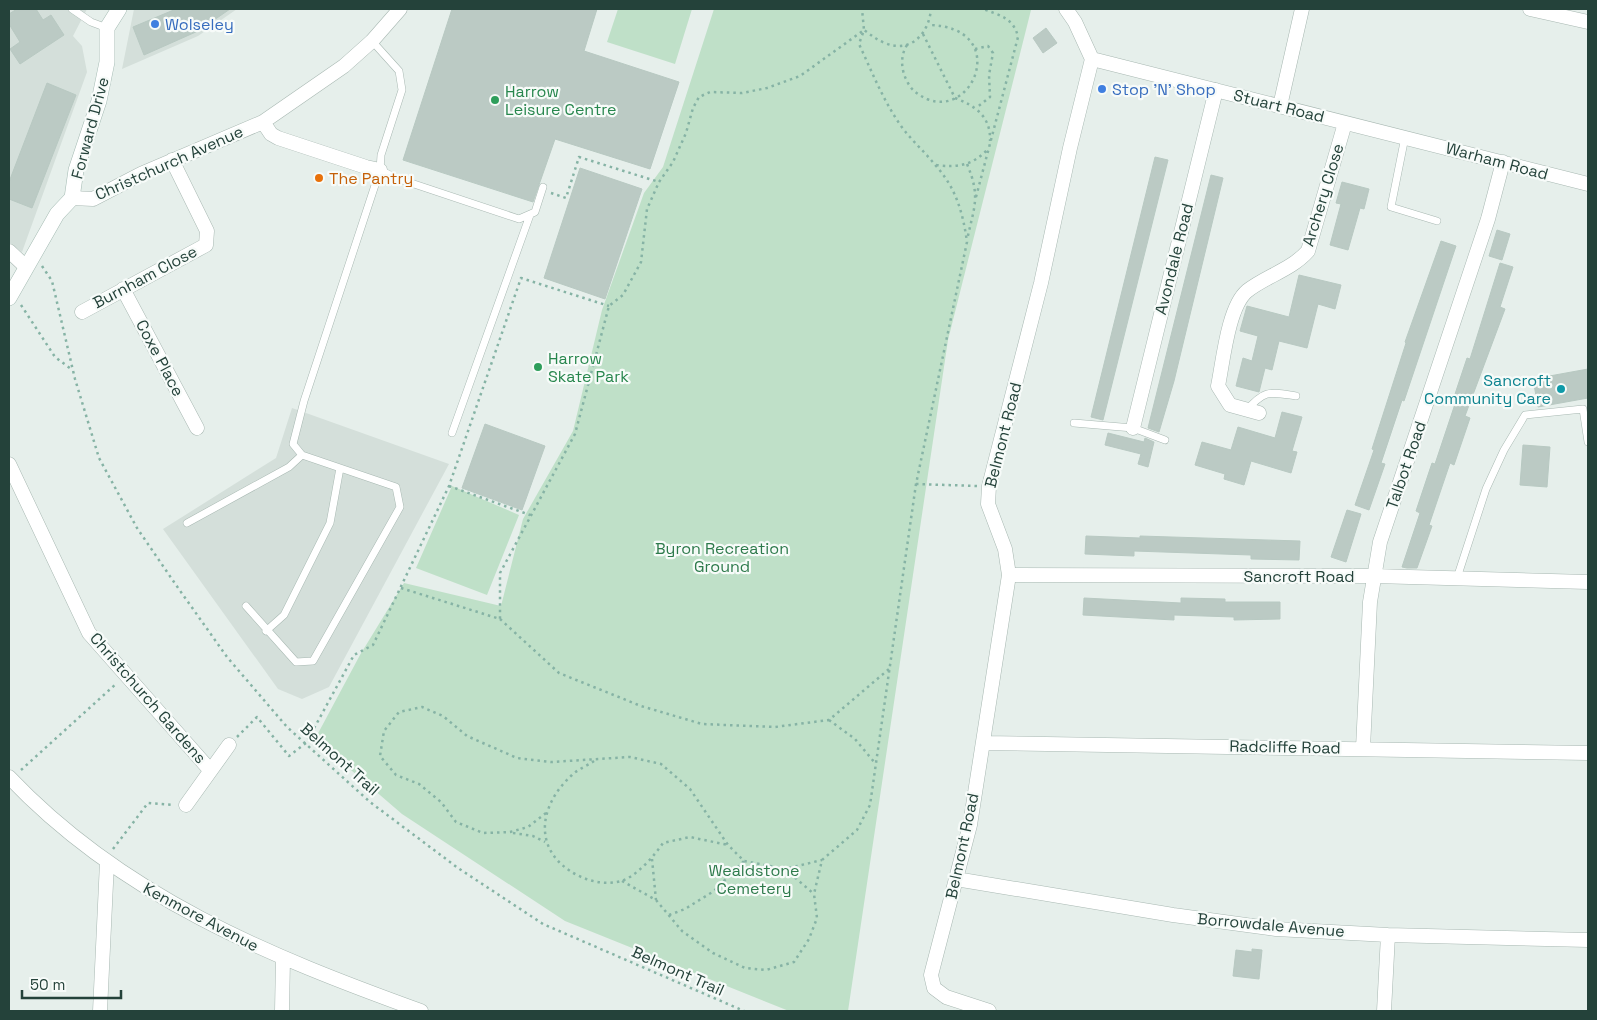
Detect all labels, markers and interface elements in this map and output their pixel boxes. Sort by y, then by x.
place label: Wolseley [165,14,234,35]
marker: Wolseley [149,18,161,30]
street label: Forward Drive [66,75,114,181]
place label: Stop 'N' Shop [1112,79,1216,100]
place label: Harrow Leisure Centre [505,81,617,120]
marker: Stop 'N' Shop [1096,83,1108,95]
street label: Stuart Road [1231,85,1327,127]
marker: Harrow Leisure Centre [489,94,501,106]
street label: Christchurch Avenue [92,121,246,205]
street label: Warham Road [1443,137,1551,185]
street label: Archery Close [1297,141,1349,249]
place label: The Pantry [329,168,413,189]
marker: The Pantry [313,172,325,184]
street label: Avondale Road [1150,201,1198,317]
street label: Burnham Close [89,241,201,313]
street label: Coxe Place [131,316,189,400]
place label: Harrow Skate Park [548,348,629,387]
marker: Harrow Skate Park [532,361,544,373]
place label: Sancroft Community Care [1424,370,1551,409]
street label: Belmont Road [980,380,1026,490]
marker: Sancroft Community Care [1555,383,1567,395]
street label: Talbot Road [1381,418,1431,512]
park label: Byron Recreation Ground [655,538,789,577]
street label: Sancroft Road [1243,566,1355,587]
street label: Christchurch Gardens [85,628,211,768]
street label: Belmont Trail [296,718,384,800]
street label: Radcliffe Road [1229,736,1341,758]
street label: Belmont Road [941,791,983,901]
park label: Wealdstone Cemetery [708,860,800,899]
street label: Kenmore Avenue [140,878,262,956]
street label: Borrowdale Avenue [1196,908,1346,942]
street label: Belmont Trail [628,941,728,1001]
scale bar [22,968,121,1000]
text: 50 m [30,975,65,994]

